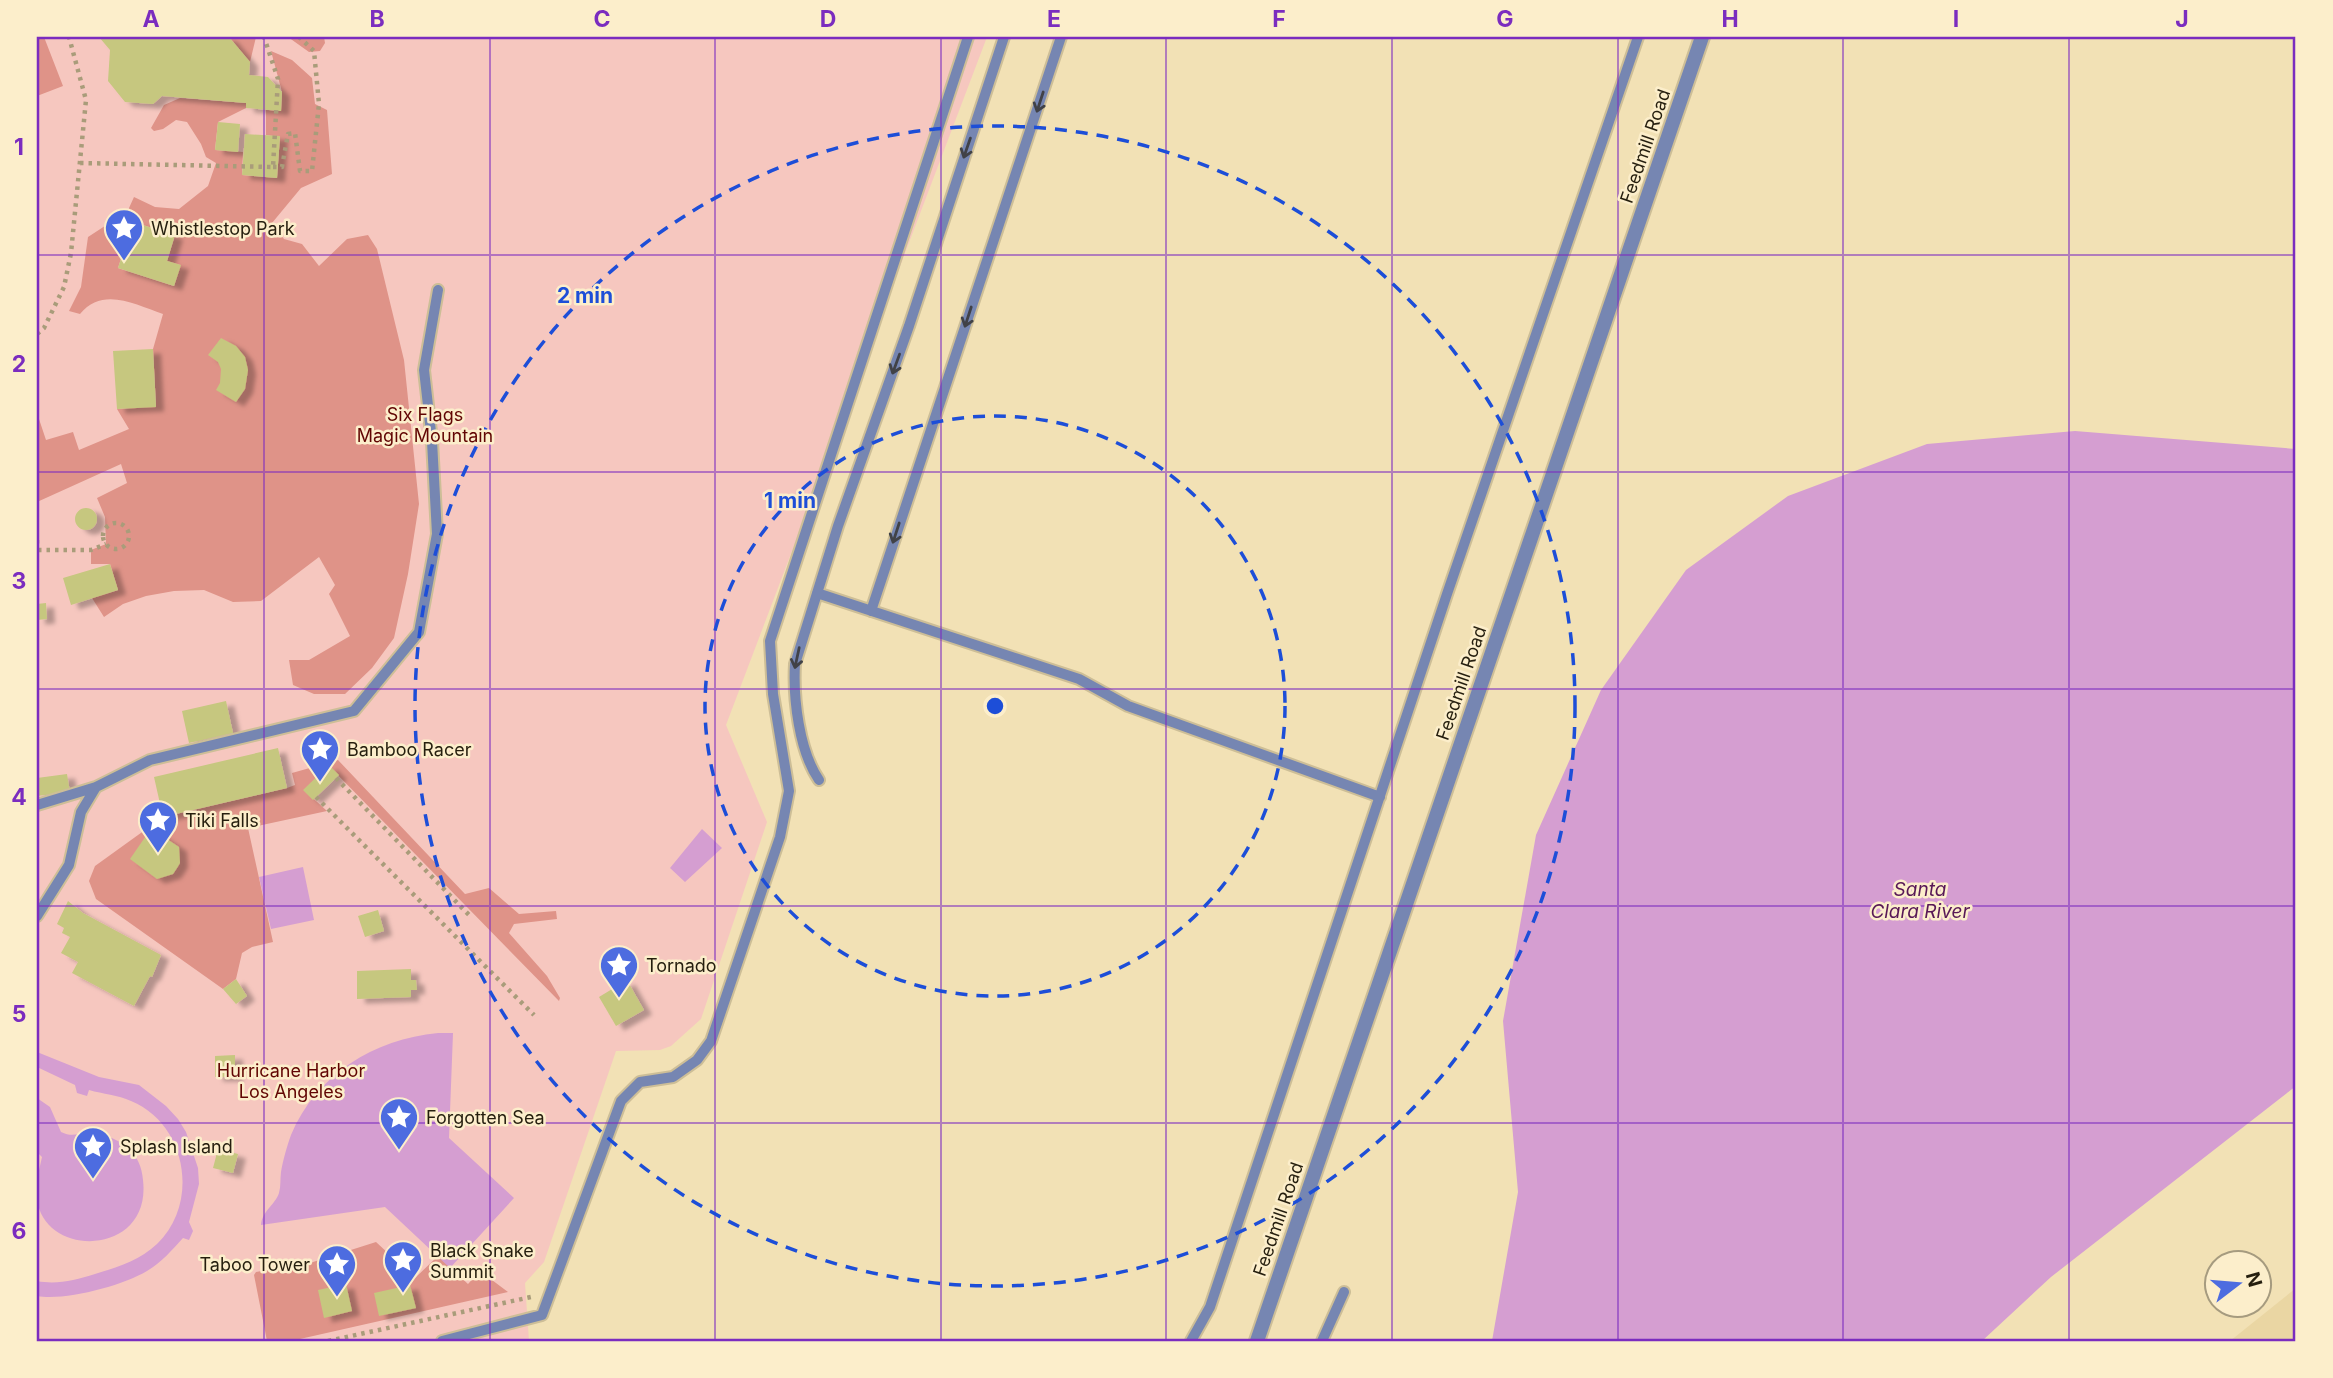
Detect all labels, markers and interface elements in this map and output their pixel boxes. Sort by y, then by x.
text: A [142,5,160,33]
text: B [369,5,385,33]
text: C [593,5,611,33]
text: D [820,5,836,33]
text: E [1047,5,1061,33]
text: F [1272,5,1286,33]
text: G [1496,5,1514,33]
text: H [1721,5,1739,33]
text: I [1953,5,1959,33]
text: J [2175,5,2189,33]
street label: Feedmill Road [1616,86,1674,206]
one-way arrow [1032,90,1045,112]
text: 1 [14,133,24,161]
one-way arrow [960,136,972,158]
place icon: Whistlestop Park [103,207,145,262]
place label: Whistlestop Park [151,218,295,239]
text: 2 min [557,283,613,308]
one-way arrow [961,306,973,328]
text: 2 [12,350,26,378]
one-way arrow [889,353,902,375]
park label: Six Flags Magic Mountain [357,404,493,446]
text: 1 min [764,488,816,513]
one-way arrow [889,522,901,544]
text: 3 [12,567,26,595]
street label: Feedmill Road [1432,623,1490,743]
one-way arrow [789,647,802,669]
centre of rings [983,694,1007,718]
place icon: Bamboo Racer [299,728,341,783]
place label: Bamboo Racer [347,739,472,760]
text: 4 [11,783,27,811]
place icon: Tiki Falls [137,799,179,854]
place label: Tiki Falls [185,810,259,831]
water label: Santa Clara River [1870,878,1970,923]
place icon: Tornado [598,944,640,999]
place label: Tornado [646,955,717,976]
text: 5 [12,1000,26,1028]
park label: Hurricane Harbor Los Angeles [217,1060,365,1102]
place icon: Forgotten Sea [378,1096,420,1151]
place label: Forgotten Sea [426,1107,545,1128]
place icon: Splash Island [72,1125,114,1180]
place label: Splash Island [120,1136,233,1157]
street label: Feedmill Road [1249,1159,1307,1279]
text: 6 [12,1217,26,1245]
place icon: Black Snake Summit [382,1239,424,1294]
place label: Black Snake Summit [430,1240,534,1282]
place icon: Taboo Tower [316,1243,358,1298]
north arrow [2204,1248,2274,1318]
place label: Taboo Tower [200,1254,310,1275]
text: N [2241,1269,2267,1290]

